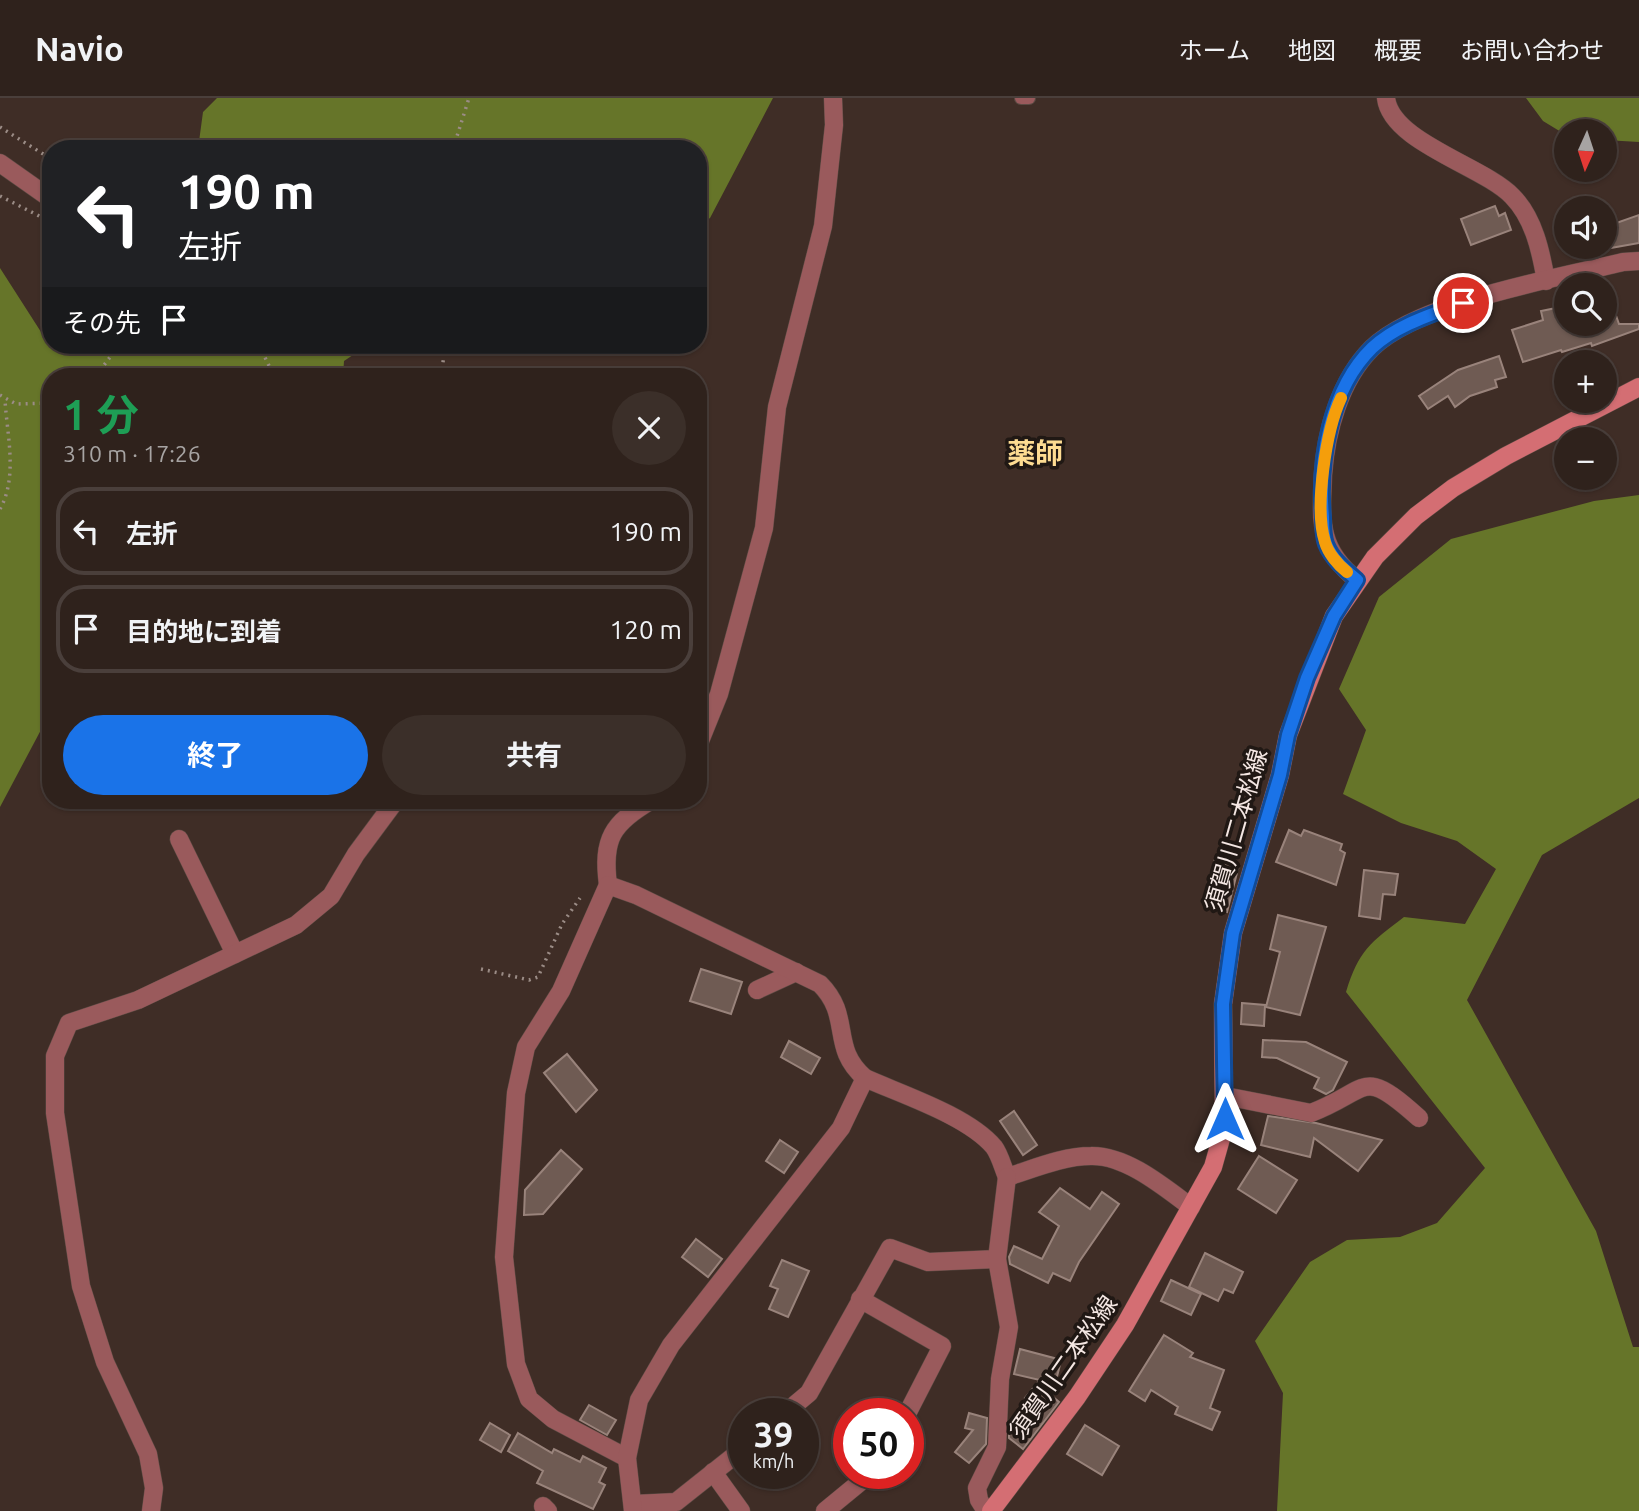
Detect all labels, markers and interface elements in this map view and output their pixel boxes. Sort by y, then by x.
text: Navio [35,30,124,67]
text: ホーム [1179,37,1250,64]
text: 地図 [1288,37,1336,64]
text: 概要 [1374,37,1422,64]
text: お問い合わせ [1460,37,1604,64]
north arrow [1554,119,1617,182]
map controls [1554,119,1617,490]
text: 190 m [178,163,315,218]
icon: left [63,168,154,259]
button: sound [1554,196,1617,259]
text: 左折 [178,228,242,264]
pin [1433,273,1493,333]
button: search [1554,273,1617,336]
icon: arrive [1444,284,1482,322]
icon: arrive [155,301,193,339]
text: その先 [63,308,141,337]
button: + [1554,350,1617,413]
text: 1 分 [63,391,139,438]
button: close [612,391,686,465]
button: − [1554,427,1617,490]
district label: 薬師 [1007,437,1063,468]
text: 310 m · 17:26 [63,441,201,466]
icon: left [67,512,105,550]
text: 190 m [610,517,682,546]
text: 左折 [126,519,178,548]
icon: arrive [67,610,105,648]
text: 120 m [610,615,682,644]
text: 目的地に到着 [126,617,282,646]
button: 終了 [63,715,368,795]
button: 共有 [382,715,686,795]
street label: 須賀川二本松線 [1200,746,1272,914]
position arrow [1188,1082,1262,1156]
street label: 須賀川二本松線 [1004,1290,1122,1444]
speed limit sign: 50 [833,1398,924,1489]
text: 39 [754,1414,793,1454]
text: km/h [753,1451,794,1471]

